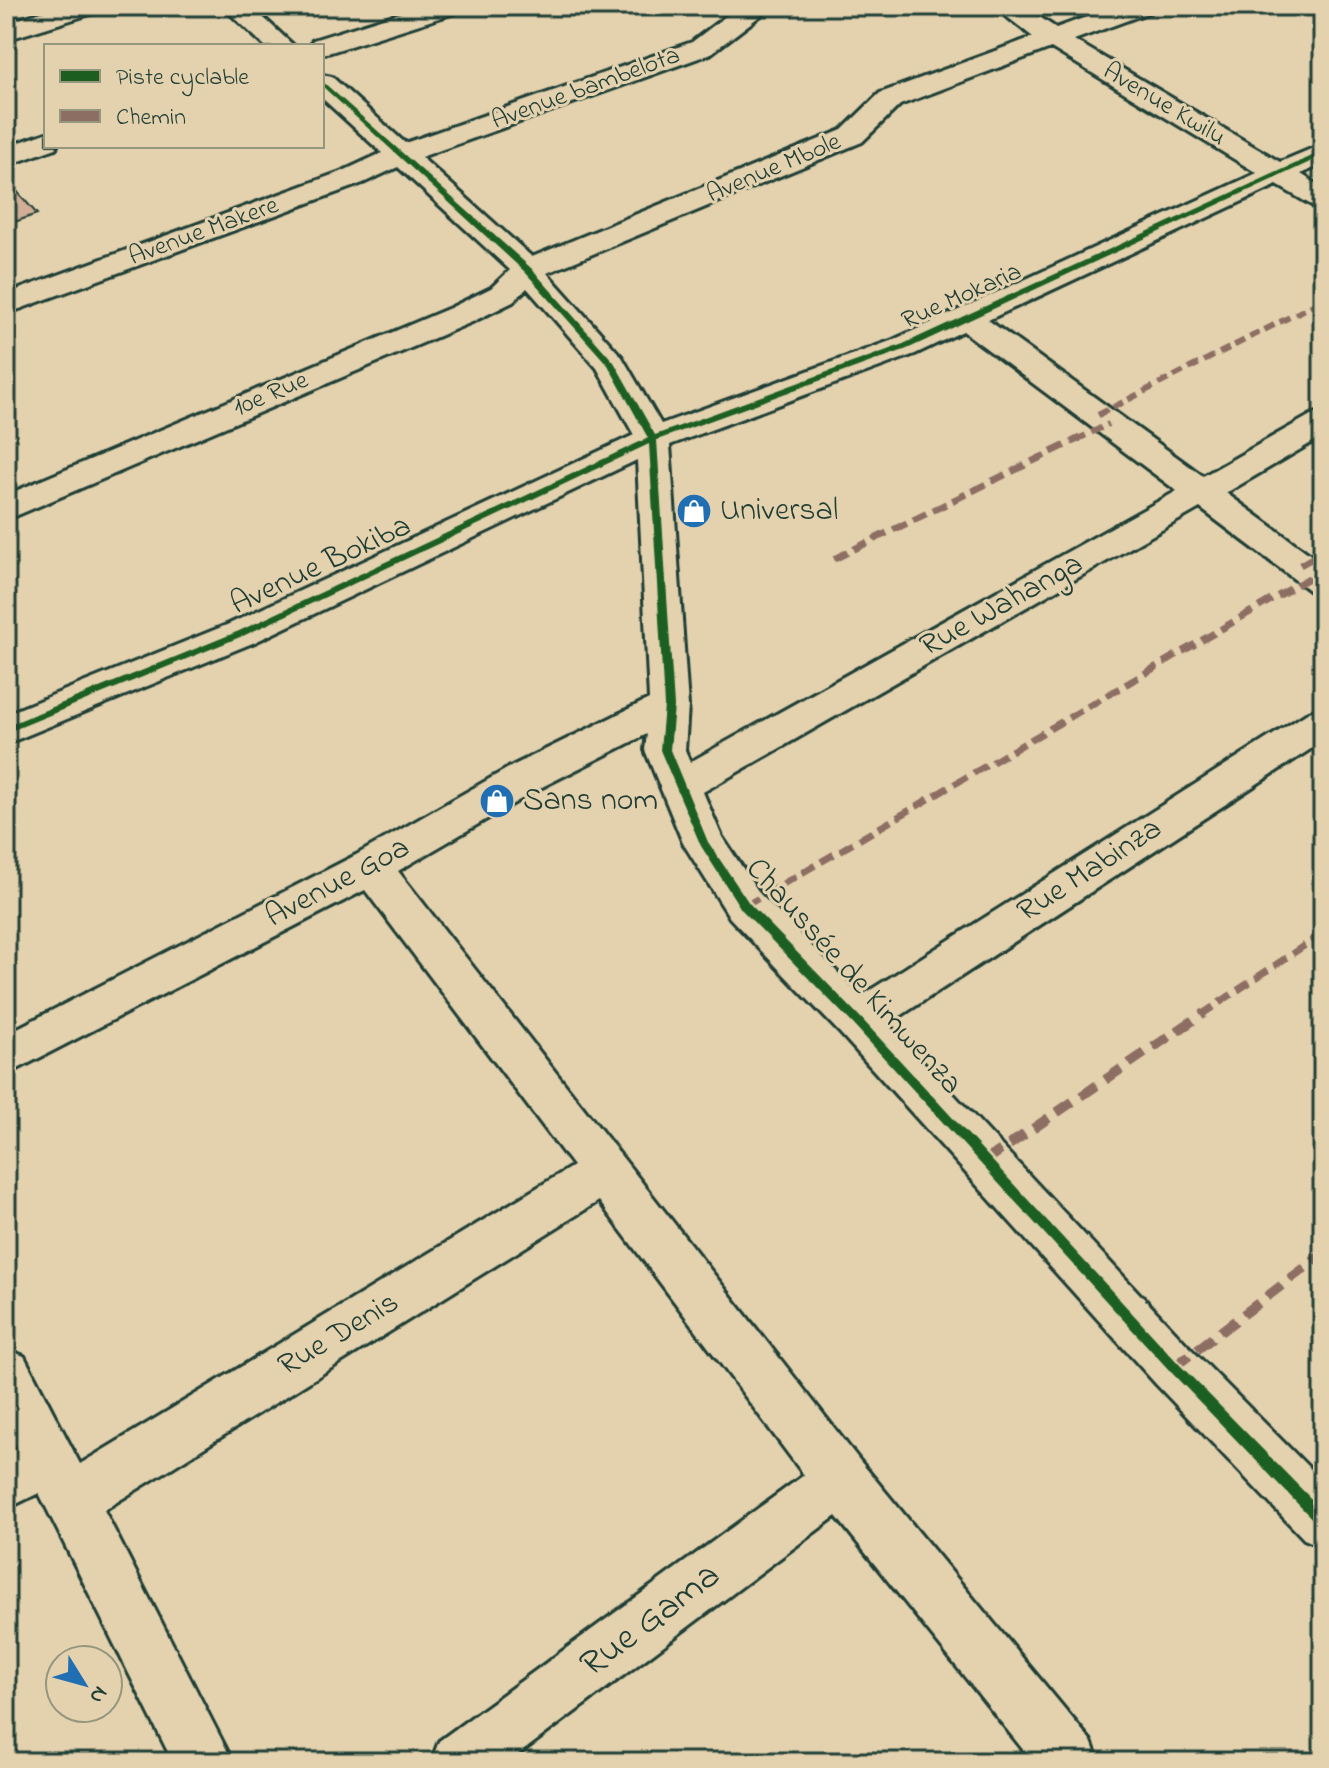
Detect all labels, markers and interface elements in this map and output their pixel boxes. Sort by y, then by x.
street label: Avenue bambelota [486,37,686,141]
legend [44,44,324,148]
street label: Avenue Kwilu [1095,53,1233,157]
text: Piste cyclable [116,61,249,97]
text: Chemin [116,101,186,136]
street label: Avenue Mbole [701,124,847,214]
street label: Avenue Makere [124,187,285,277]
street label: Rue Mokaria [896,254,1028,340]
street label: 10e Rue [227,362,315,428]
place label: Universal [720,488,838,535]
shop icon: Universal [675,492,713,530]
street label: Avenue Bokiba [223,504,419,628]
street label: Rue Wahanga [912,542,1092,670]
place label: Sans nom [523,778,658,825]
shop icon: Sans nom [478,782,516,820]
street label: Rue Mabinza [1008,807,1172,935]
street label: Avenue Goa [257,825,419,941]
street label: Chaussée de Kimwenza [733,848,973,1106]
street label: Rue Denis [270,1280,408,1390]
street label: Rue Gama [569,1549,733,1693]
north arrow [44,1644,124,1724]
text: N [80,1679,115,1710]

